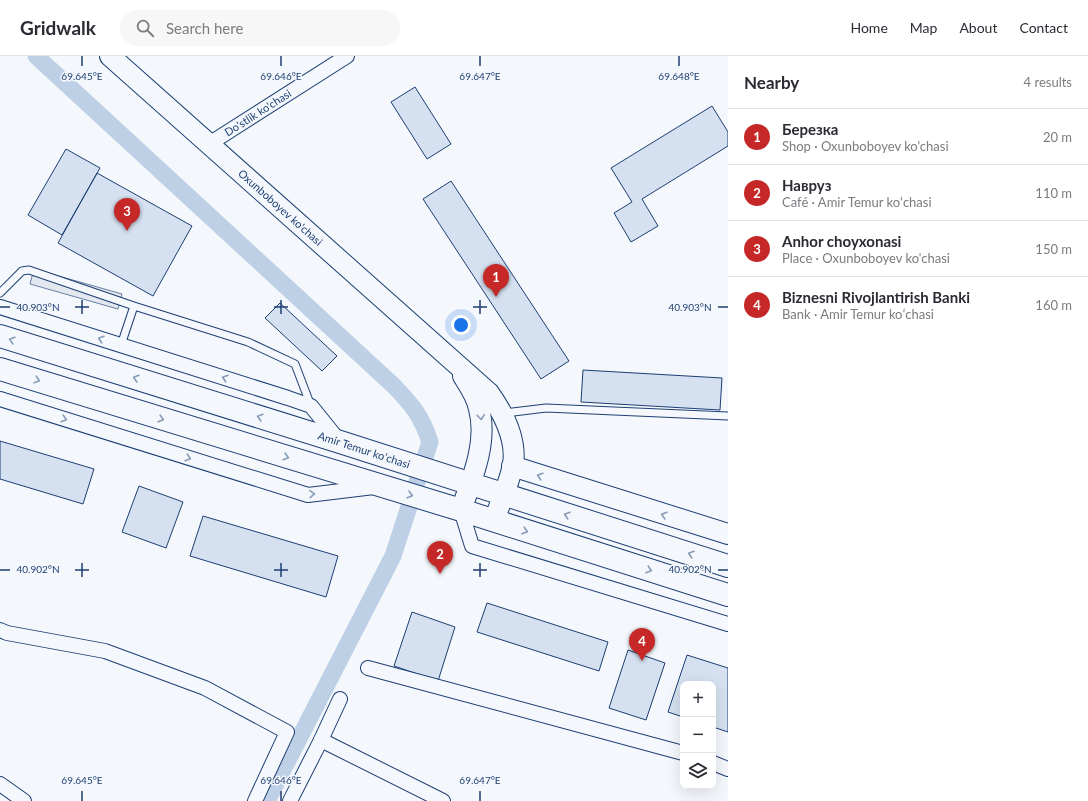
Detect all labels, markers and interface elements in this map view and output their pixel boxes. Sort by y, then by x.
search box [120,10,400,46]
text: Gridwalk [20,16,96,39]
icon: search [134,17,156,39]
text: Search here [166,19,243,37]
text: Home [850,19,888,36]
text: Map [910,19,937,36]
text: About [959,19,997,36]
text: Contact [1019,19,1068,36]
text: 69.645°E [61,70,103,82]
text: 69.646°E [260,70,302,82]
text: 69.647°E [459,70,501,82]
text: 69.648°E [658,70,700,82]
text: Nearby [744,72,799,93]
text: 4 results [1024,74,1072,90]
street label: Do'stlik ko'chasi [222,86,294,138]
text: Березка [782,120,838,138]
text: 1 [753,129,761,145]
text: 20 m [1043,129,1072,145]
text: Shop · Oxunboboyev ko'chasi [782,138,949,154]
street label: Oxunboboyev ko'chasi [236,166,326,248]
text: Навруз [782,176,831,194]
text: 2 [753,185,761,201]
text: 110 m [1035,185,1072,201]
text: Café · Amir Temur koʻchasi [782,194,932,210]
pin: 3 [114,198,140,231]
text: Anhor choyxonasi [782,232,901,250]
text: 3 [753,241,761,257]
text: 150 m [1035,241,1072,257]
text: Place · Oxunboboyev ko'chasi [782,250,950,266]
pin: 1 [483,264,509,297]
text: Biznesni Rivojlantirish Banki [782,288,970,306]
text: 4 [753,297,761,313]
text: 160 m [1035,297,1072,313]
text: 40.903°N [16,301,60,313]
text: 40.903°N [668,301,712,313]
text: Bank · Amir Temur koʻchasi [782,306,934,322]
your location [451,315,471,335]
one-way arrow [98,335,105,343]
one-way arrow [8,336,15,345]
one-way arrow [221,374,228,383]
one-way arrow [34,375,41,384]
one-way arrow [132,375,139,383]
one-way arrow [257,413,264,422]
one-way arrow [60,414,67,423]
one-way arrow [158,414,165,423]
one-way arrow [476,414,485,420]
street label: Amir Temur koʻchasi [316,428,412,471]
one-way arrow [282,452,289,461]
one-way arrow [184,453,191,461]
one-way arrow [537,472,544,481]
one-way arrow [309,489,315,498]
one-way arrow [406,490,413,499]
one-way arrow [564,511,571,520]
one-way arrow [661,511,668,519]
one-way arrow [521,526,528,535]
pin: 2 [427,541,453,574]
one-way arrow [687,550,694,559]
text: 40.902°N [16,563,60,575]
text: 40.902°N [668,563,712,575]
one-way arrow [645,565,652,574]
pin: 4 [629,628,655,661]
map controls [680,681,716,789]
button: + [680,681,716,717]
button: − [680,717,716,753]
button: layers [680,753,716,789]
text: 69.645°E [61,774,103,786]
text: 69.646°E [260,774,302,786]
text: 69.647°E [459,774,501,786]

